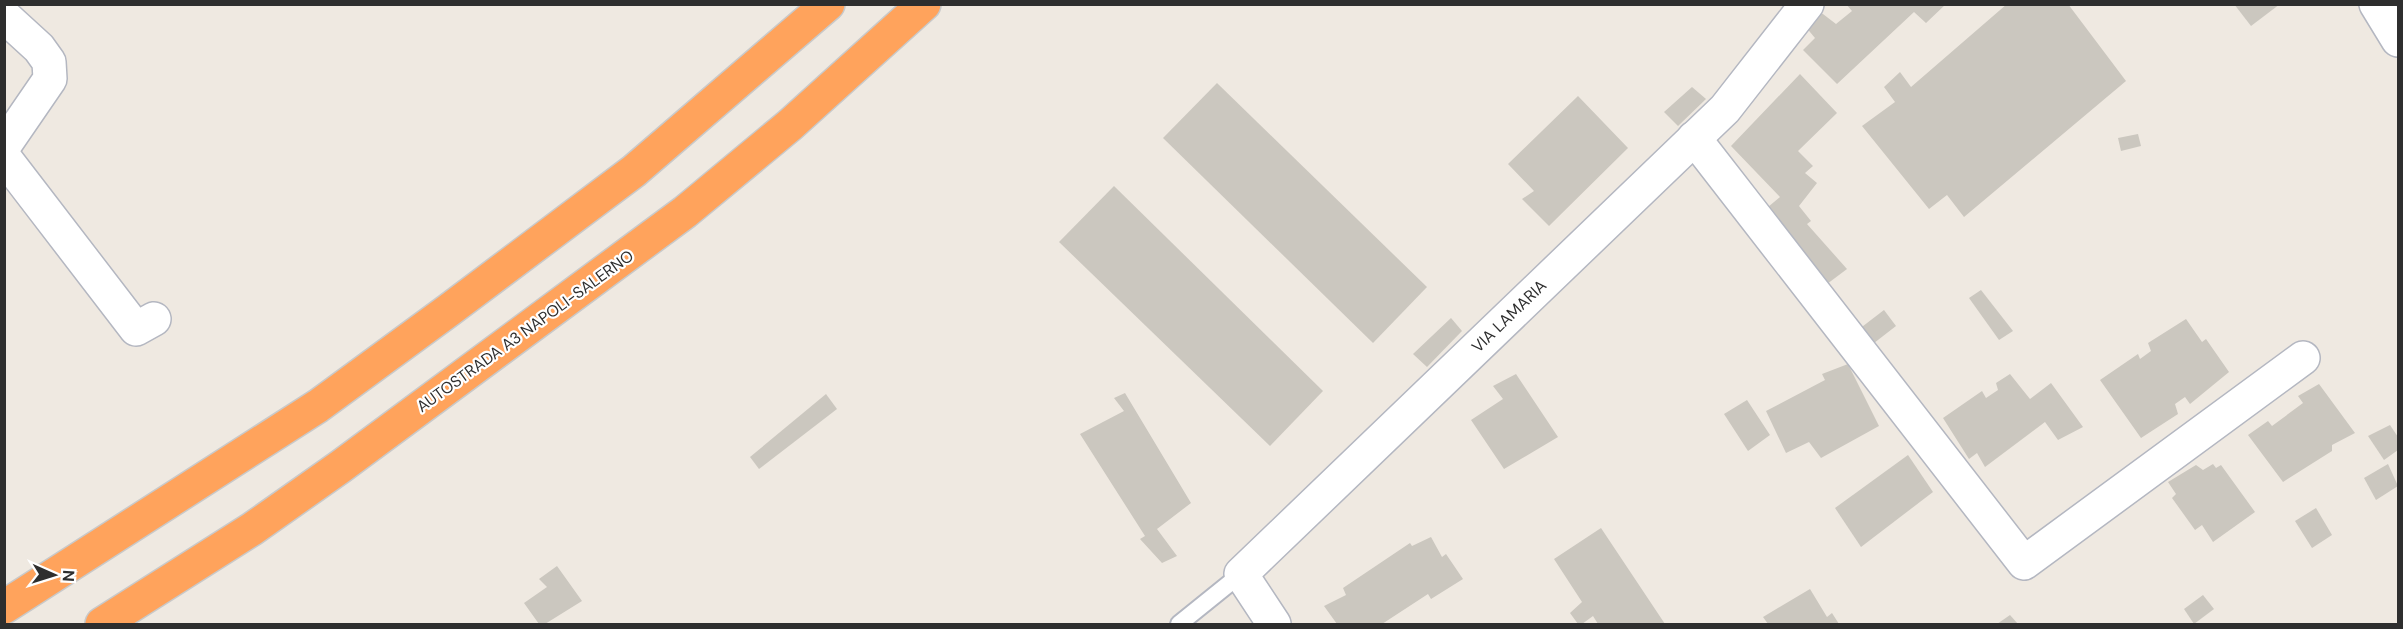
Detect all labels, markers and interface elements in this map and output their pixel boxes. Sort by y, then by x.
street label: AUTOSTRADA A3 NAPOLI-SALERNO [412,245,638,417]
street label: VIA LAMARIA [1467,275,1551,357]
north arrow [24,545,84,605]
text: N [58,569,79,582]

